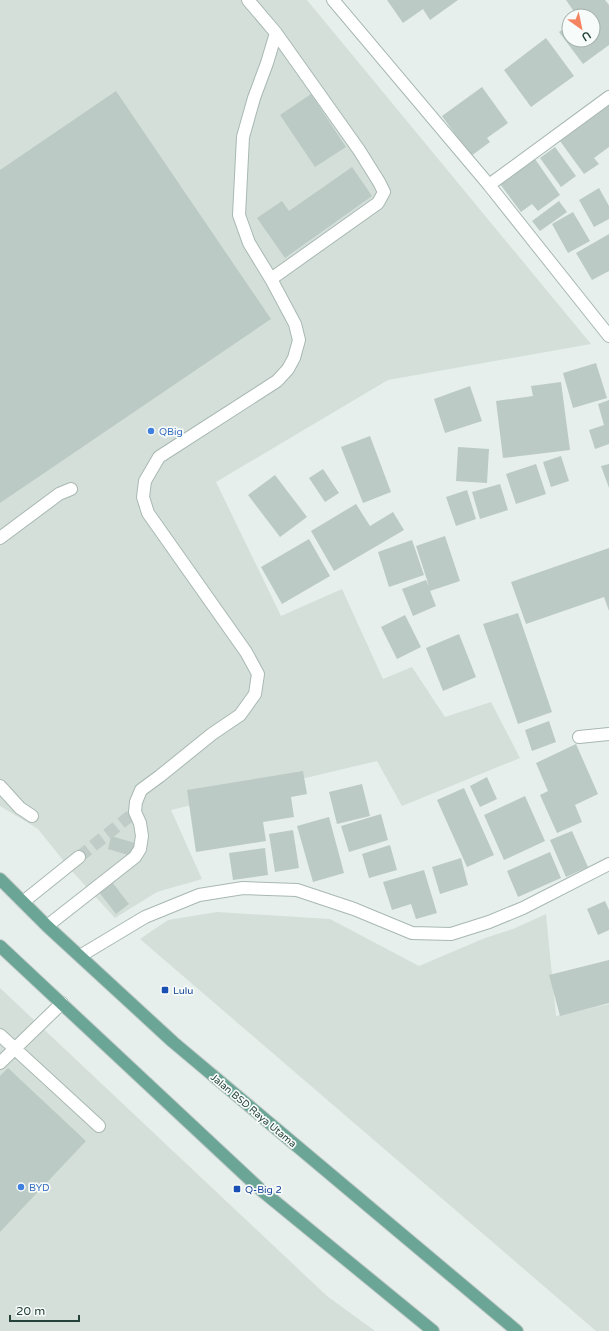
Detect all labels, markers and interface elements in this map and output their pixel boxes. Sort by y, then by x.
north arrow [561,8,601,48]
text: U [579,28,593,44]
marker: QBig [146,426,156,436]
place label: QBig [159,426,183,438]
marker: Lulu [160,985,170,995]
place label: Lulu [173,985,193,997]
street label: Jalan BSD Raya Utama [208,1071,299,1150]
marker: BYD [16,1182,26,1192]
place label: BYD [29,1182,50,1194]
marker: Q-Big 2 [232,1184,242,1194]
place label: Q-Big 2 [245,1184,282,1196]
scale bar [10,1297,79,1323]
text: 20 m [16,1304,45,1318]

